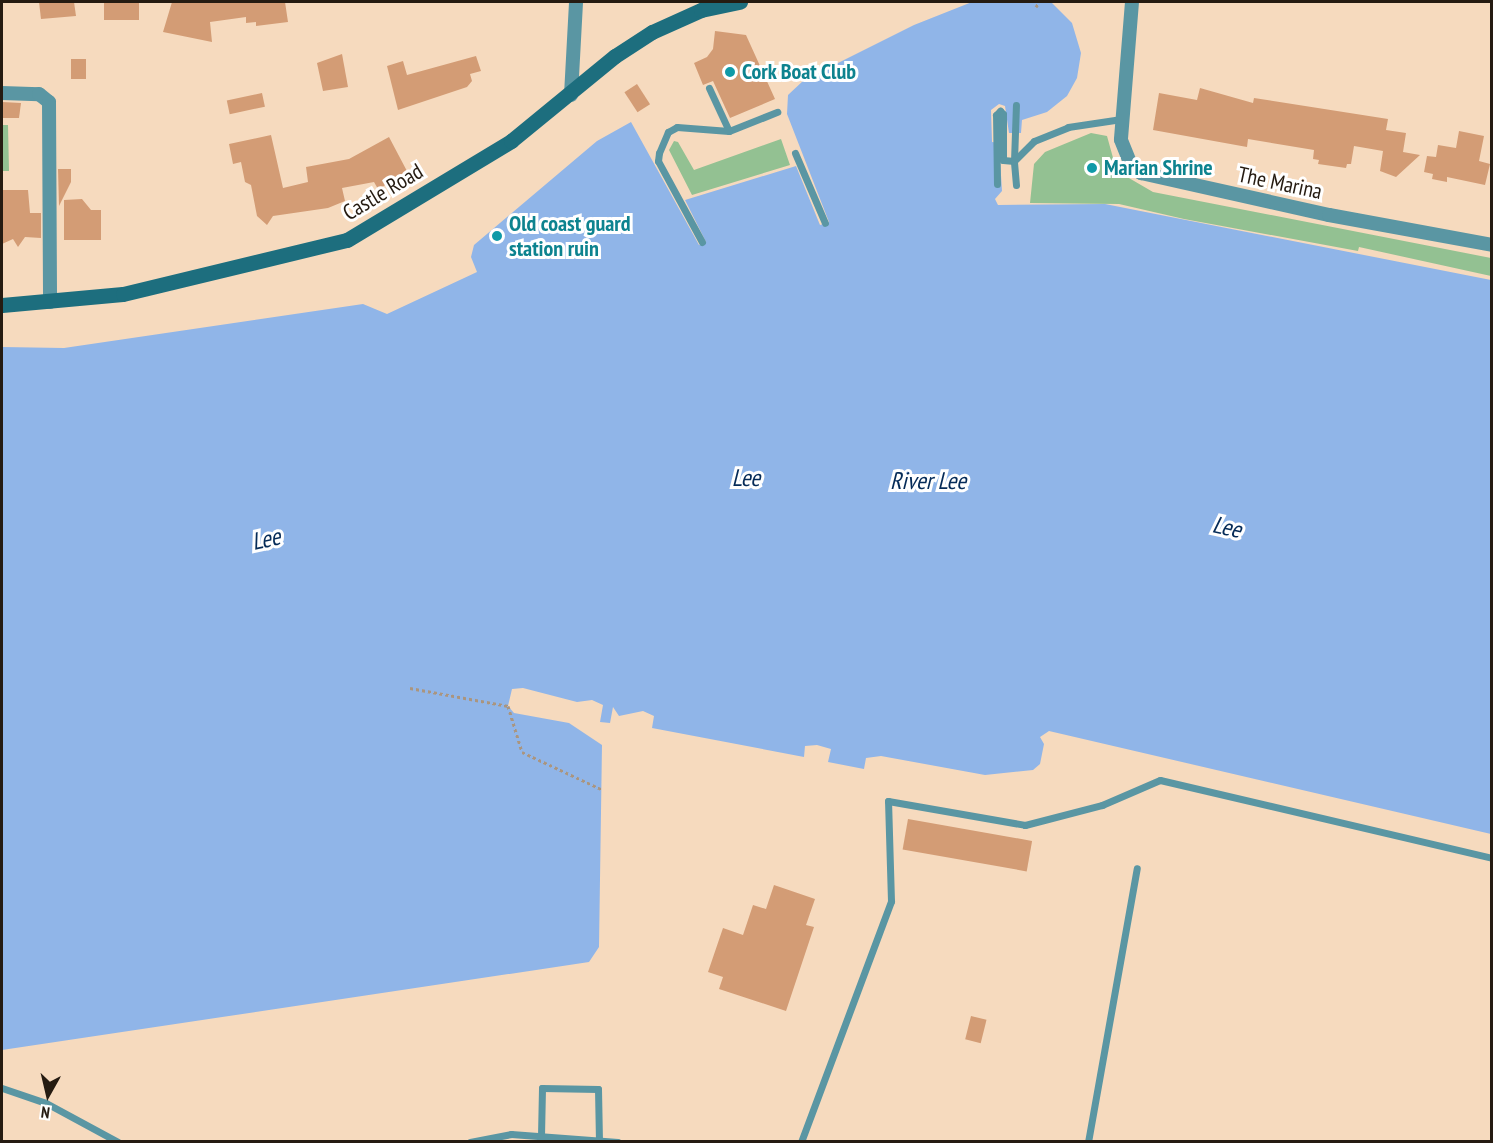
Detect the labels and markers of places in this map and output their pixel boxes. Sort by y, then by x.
place label: Cork Boat Club [742,59,857,85]
marker: Cork Boat Club [723,65,737,79]
place label: Marian Shrine [1104,155,1213,181]
marker: Marian Shrine [1085,161,1099,175]
place label: Old coast guard station ruin [509,210,631,262]
marker: Old coast guard station ruin [490,229,504,243]

